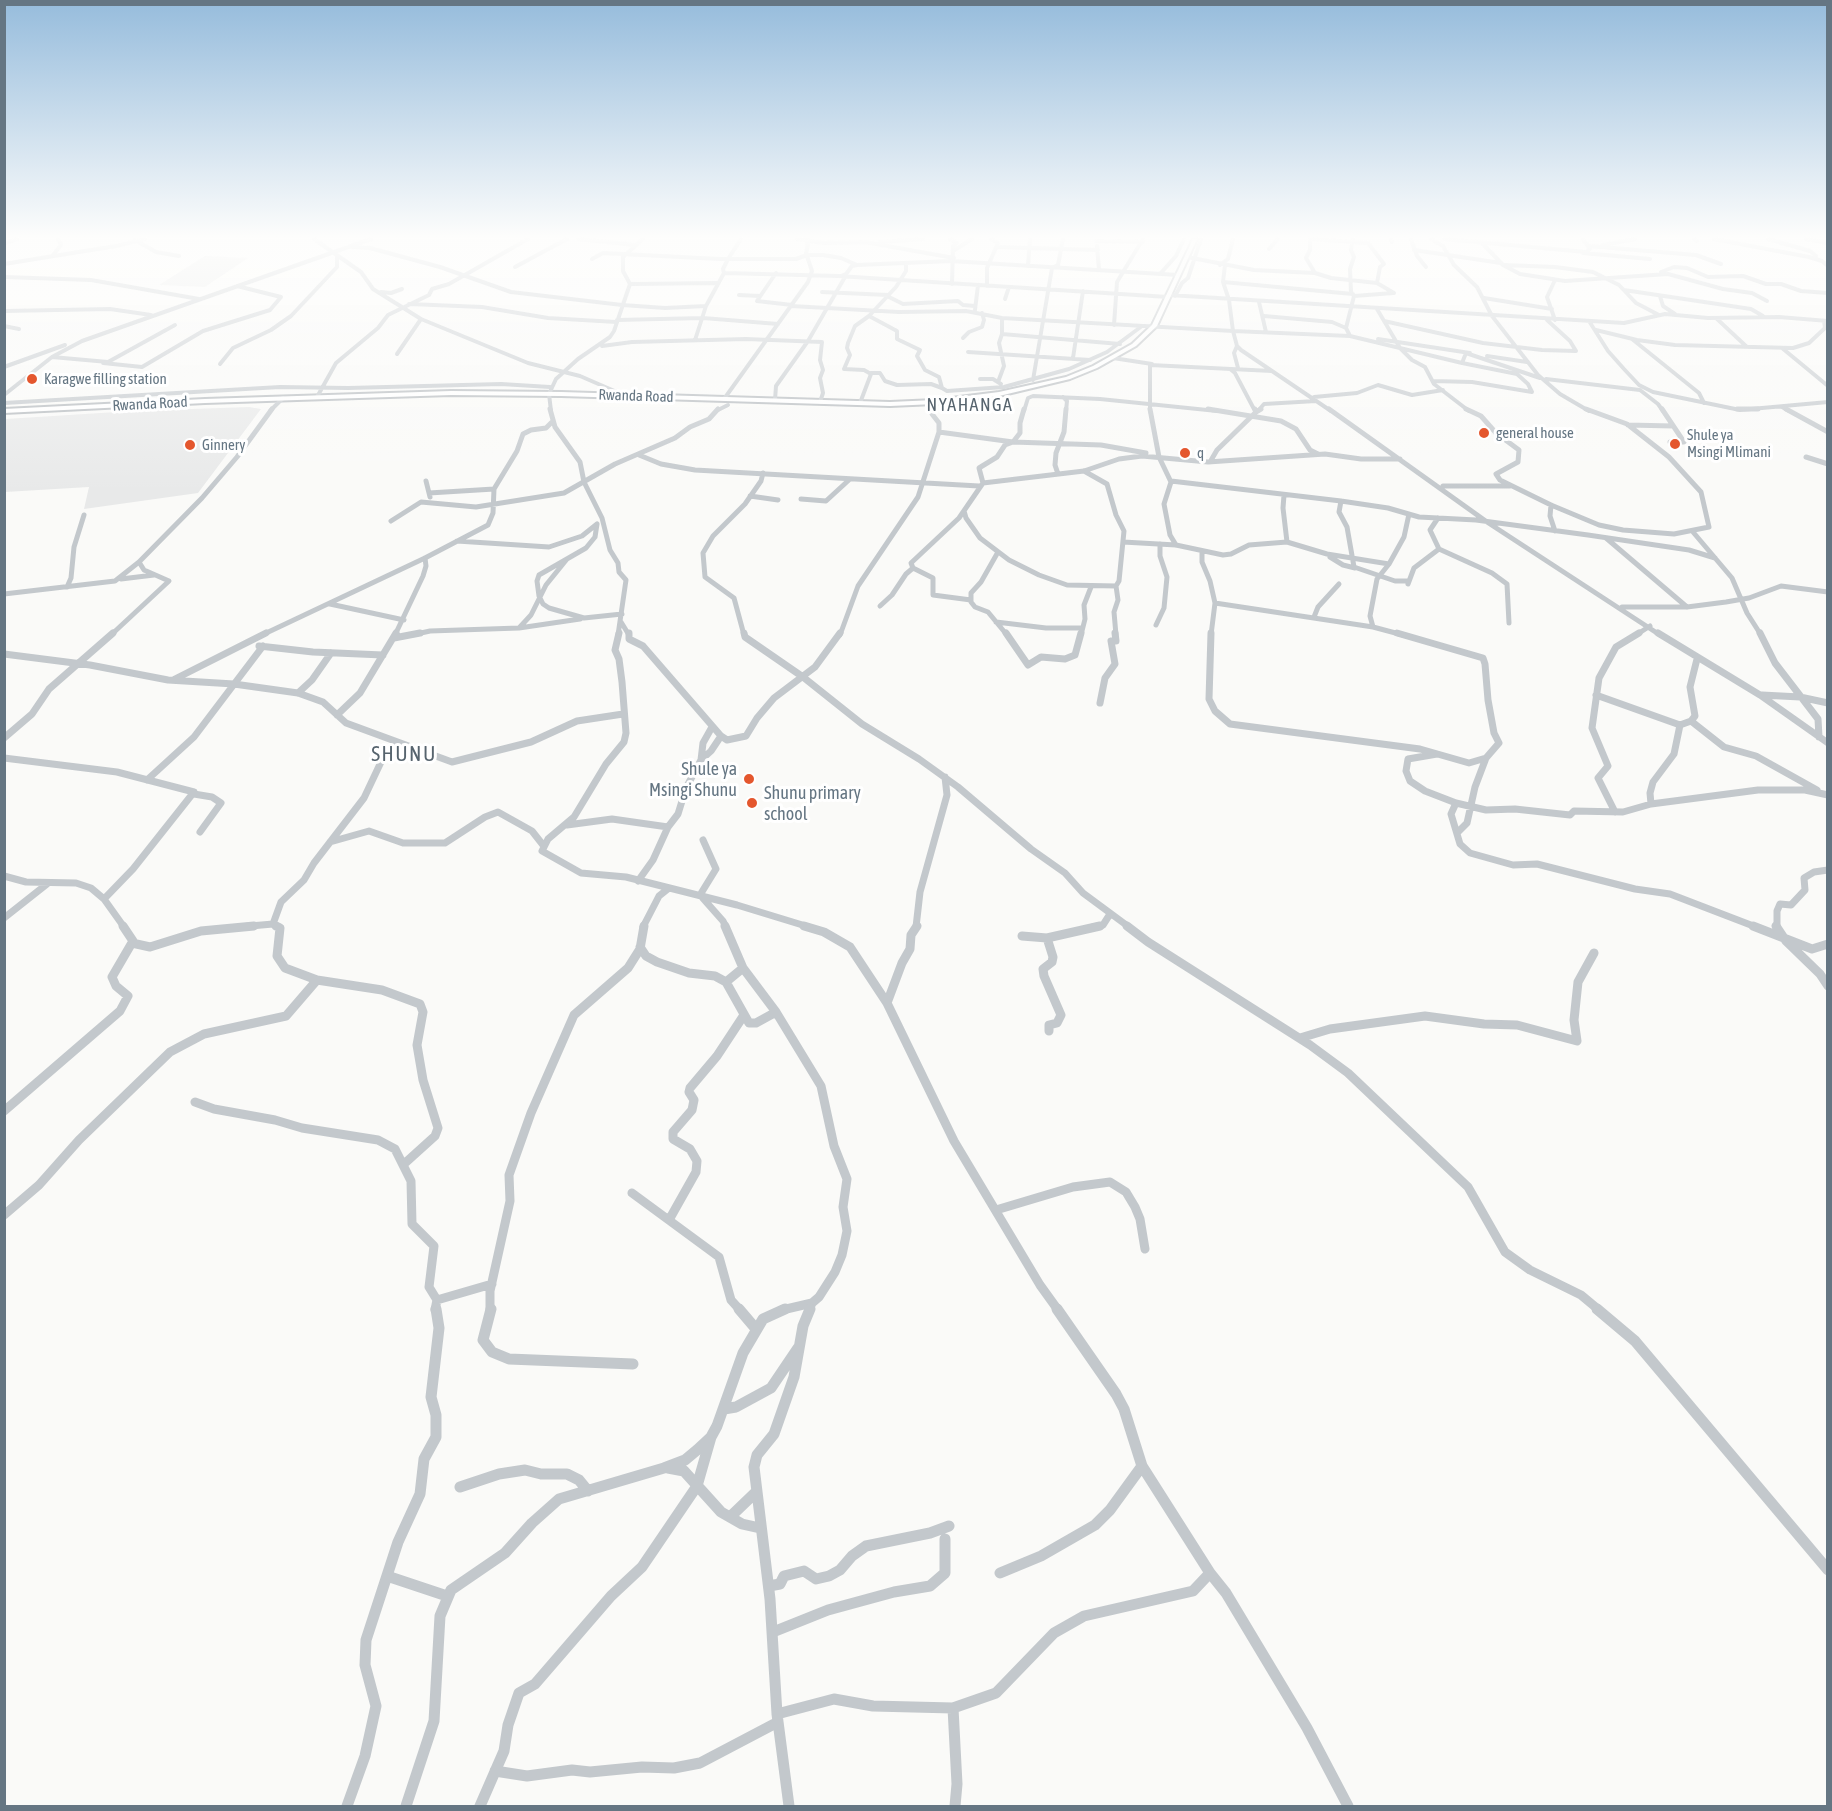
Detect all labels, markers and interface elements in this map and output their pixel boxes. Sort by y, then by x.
place label: Karagwe filling station [44,370,167,388]
marker: Karagwe filling station [25,372,39,386]
street label: Rwanda Road [598,386,674,406]
street label: Rwanda Road [112,393,188,415]
district label: NYAHANGA [927,394,1013,416]
place label: general house [1496,424,1574,442]
marker: general house [1477,426,1491,440]
place label: Shule ya Msingi Mlimani [1687,426,1771,461]
place label: Ginnery [202,436,245,454]
marker: Shule ya Msingi Mlimani [1668,437,1682,451]
marker: Ginnery [183,438,197,452]
place label: q [1197,444,1204,462]
marker: q [1178,446,1192,460]
district label: SHUNU [371,741,437,767]
place label: Shule ya Msingi Shunu [649,758,737,800]
marker: Shule ya Msingi Shunu [742,772,756,786]
place label: Shunu primary school [764,782,861,824]
marker: Shunu primary school [745,796,759,810]

